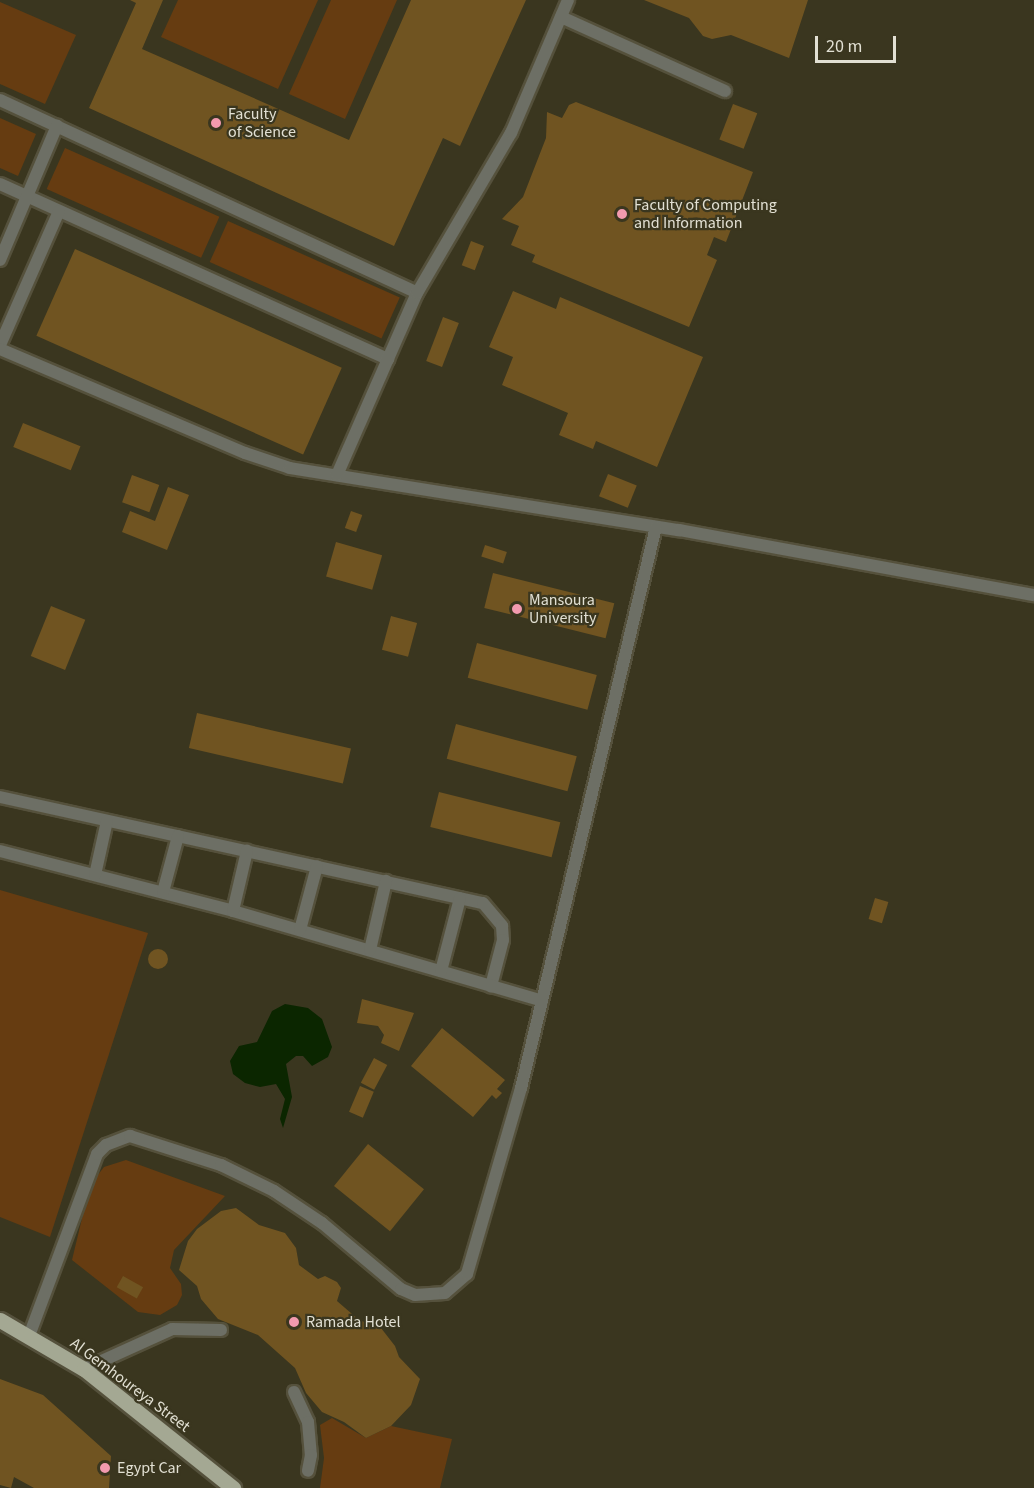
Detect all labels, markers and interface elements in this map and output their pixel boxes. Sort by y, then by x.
scale bar [818,24,899,62]
text: 20 m [826,34,862,59]
place label: Faculty of Science [228,104,296,142]
marker: Faculty of Science [209,116,223,130]
place label: Faculty of Computing and Information [634,195,777,233]
marker: Faculty of Computing and Information [615,207,629,221]
place label: Mansoura University [529,590,596,628]
marker: Mansoura University [510,602,524,616]
place label: Ramada Hotel [306,1312,401,1332]
marker: Ramada Hotel [287,1315,301,1329]
street label: Al Gemhoureya Street [66,1334,194,1436]
place label: Egypt Car [117,1458,181,1478]
marker: Egypt Car [98,1461,112,1475]

